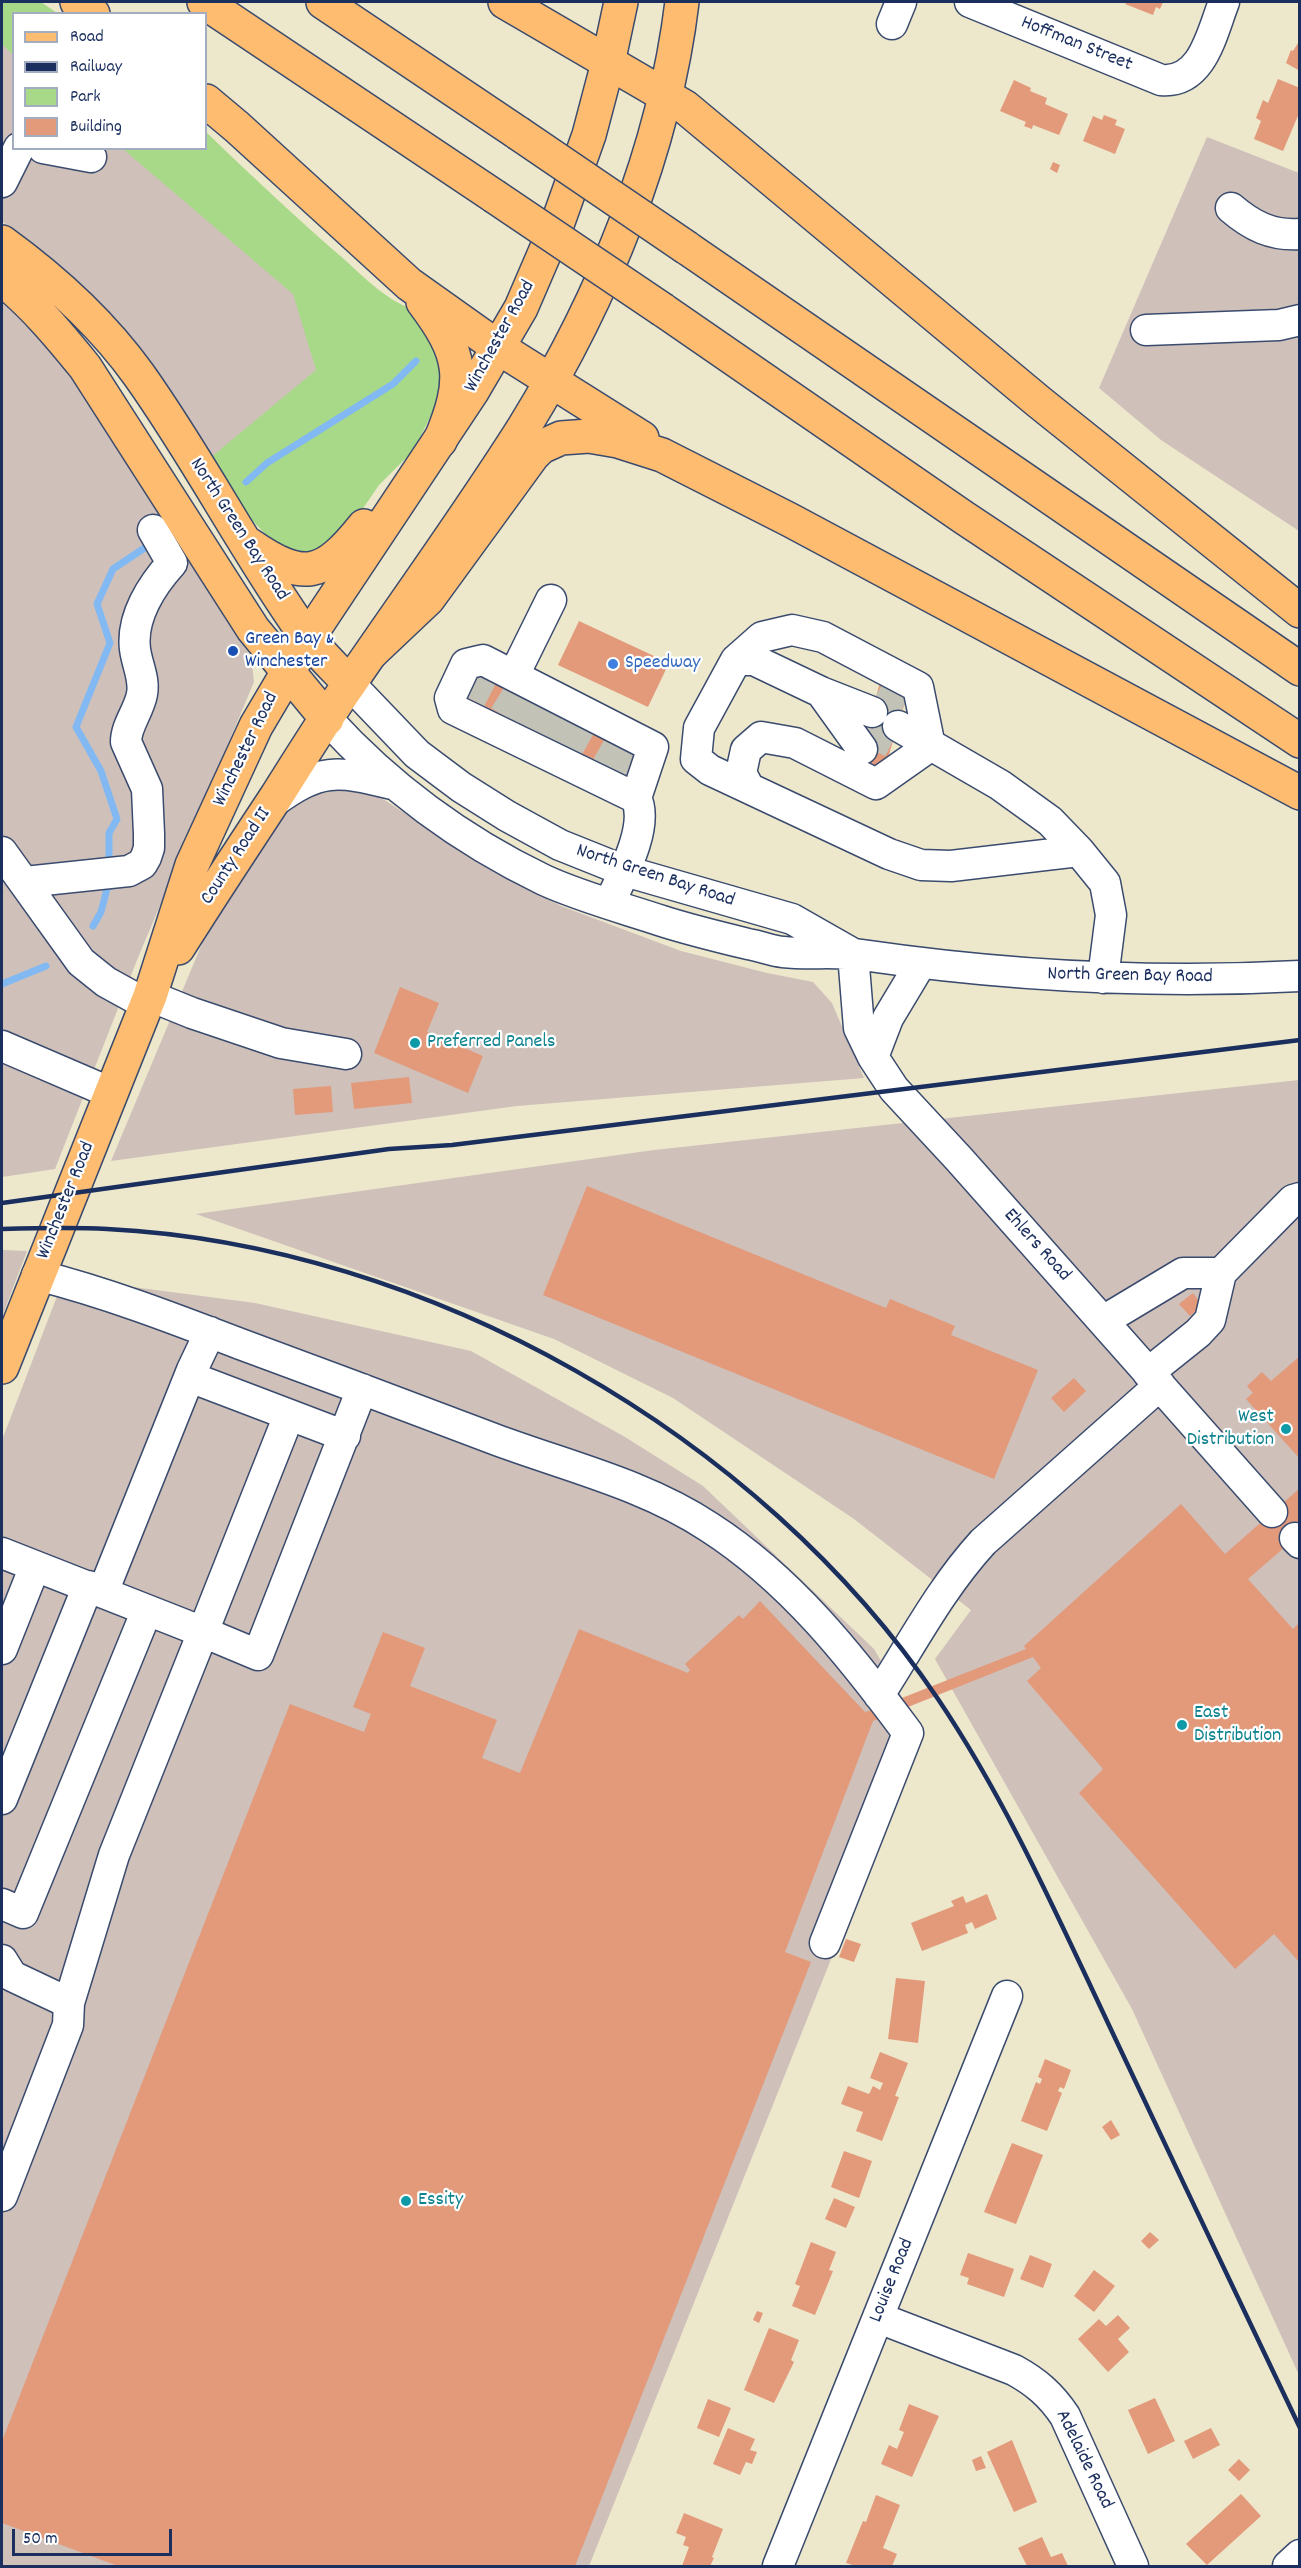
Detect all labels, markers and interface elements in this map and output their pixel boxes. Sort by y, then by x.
legend [12,12,207,150]
street label: Hoffman Street [1017,12,1135,78]
text: Road [70,25,104,50]
text: Railway [70,55,122,80]
text: Park [70,85,101,110]
text: Building [70,115,122,140]
street label: Winchester Road [460,277,542,397]
street label: North Green Bay Road [183,454,293,606]
place label: Green Bay & Winchester [245,628,334,675]
marker: Green Bay & Winchester [226,644,240,658]
place label: Speedway [625,652,700,676]
marker: Speedway [606,657,620,671]
street label: Winchester Road [209,689,285,811]
street label: County Road II [197,804,277,910]
street label: North Green Bay Road [573,840,737,914]
street label: North Green Bay Road [1047,964,1213,990]
place label: Preferred Panels [427,1031,555,1055]
marker: Preferred Panels [408,1036,422,1050]
street label: Winchester Road [33,1139,101,1263]
street label: Ehlers Road [997,1205,1075,1287]
place label: West Distribution [1187,1406,1274,1453]
marker: West Distribution [1279,1422,1293,1436]
place label: East Distribution [1194,1702,1281,1749]
marker: East Distribution [1175,1718,1189,1732]
place label: Essity [418,2189,463,2213]
marker: Essity [399,2194,413,2208]
street label: Louise Road [865,2235,921,2327]
street label: Adelaide Road [1049,2407,1117,2513]
scale bar [15,2517,176,2555]
text: 50 m [23,2527,58,2552]

